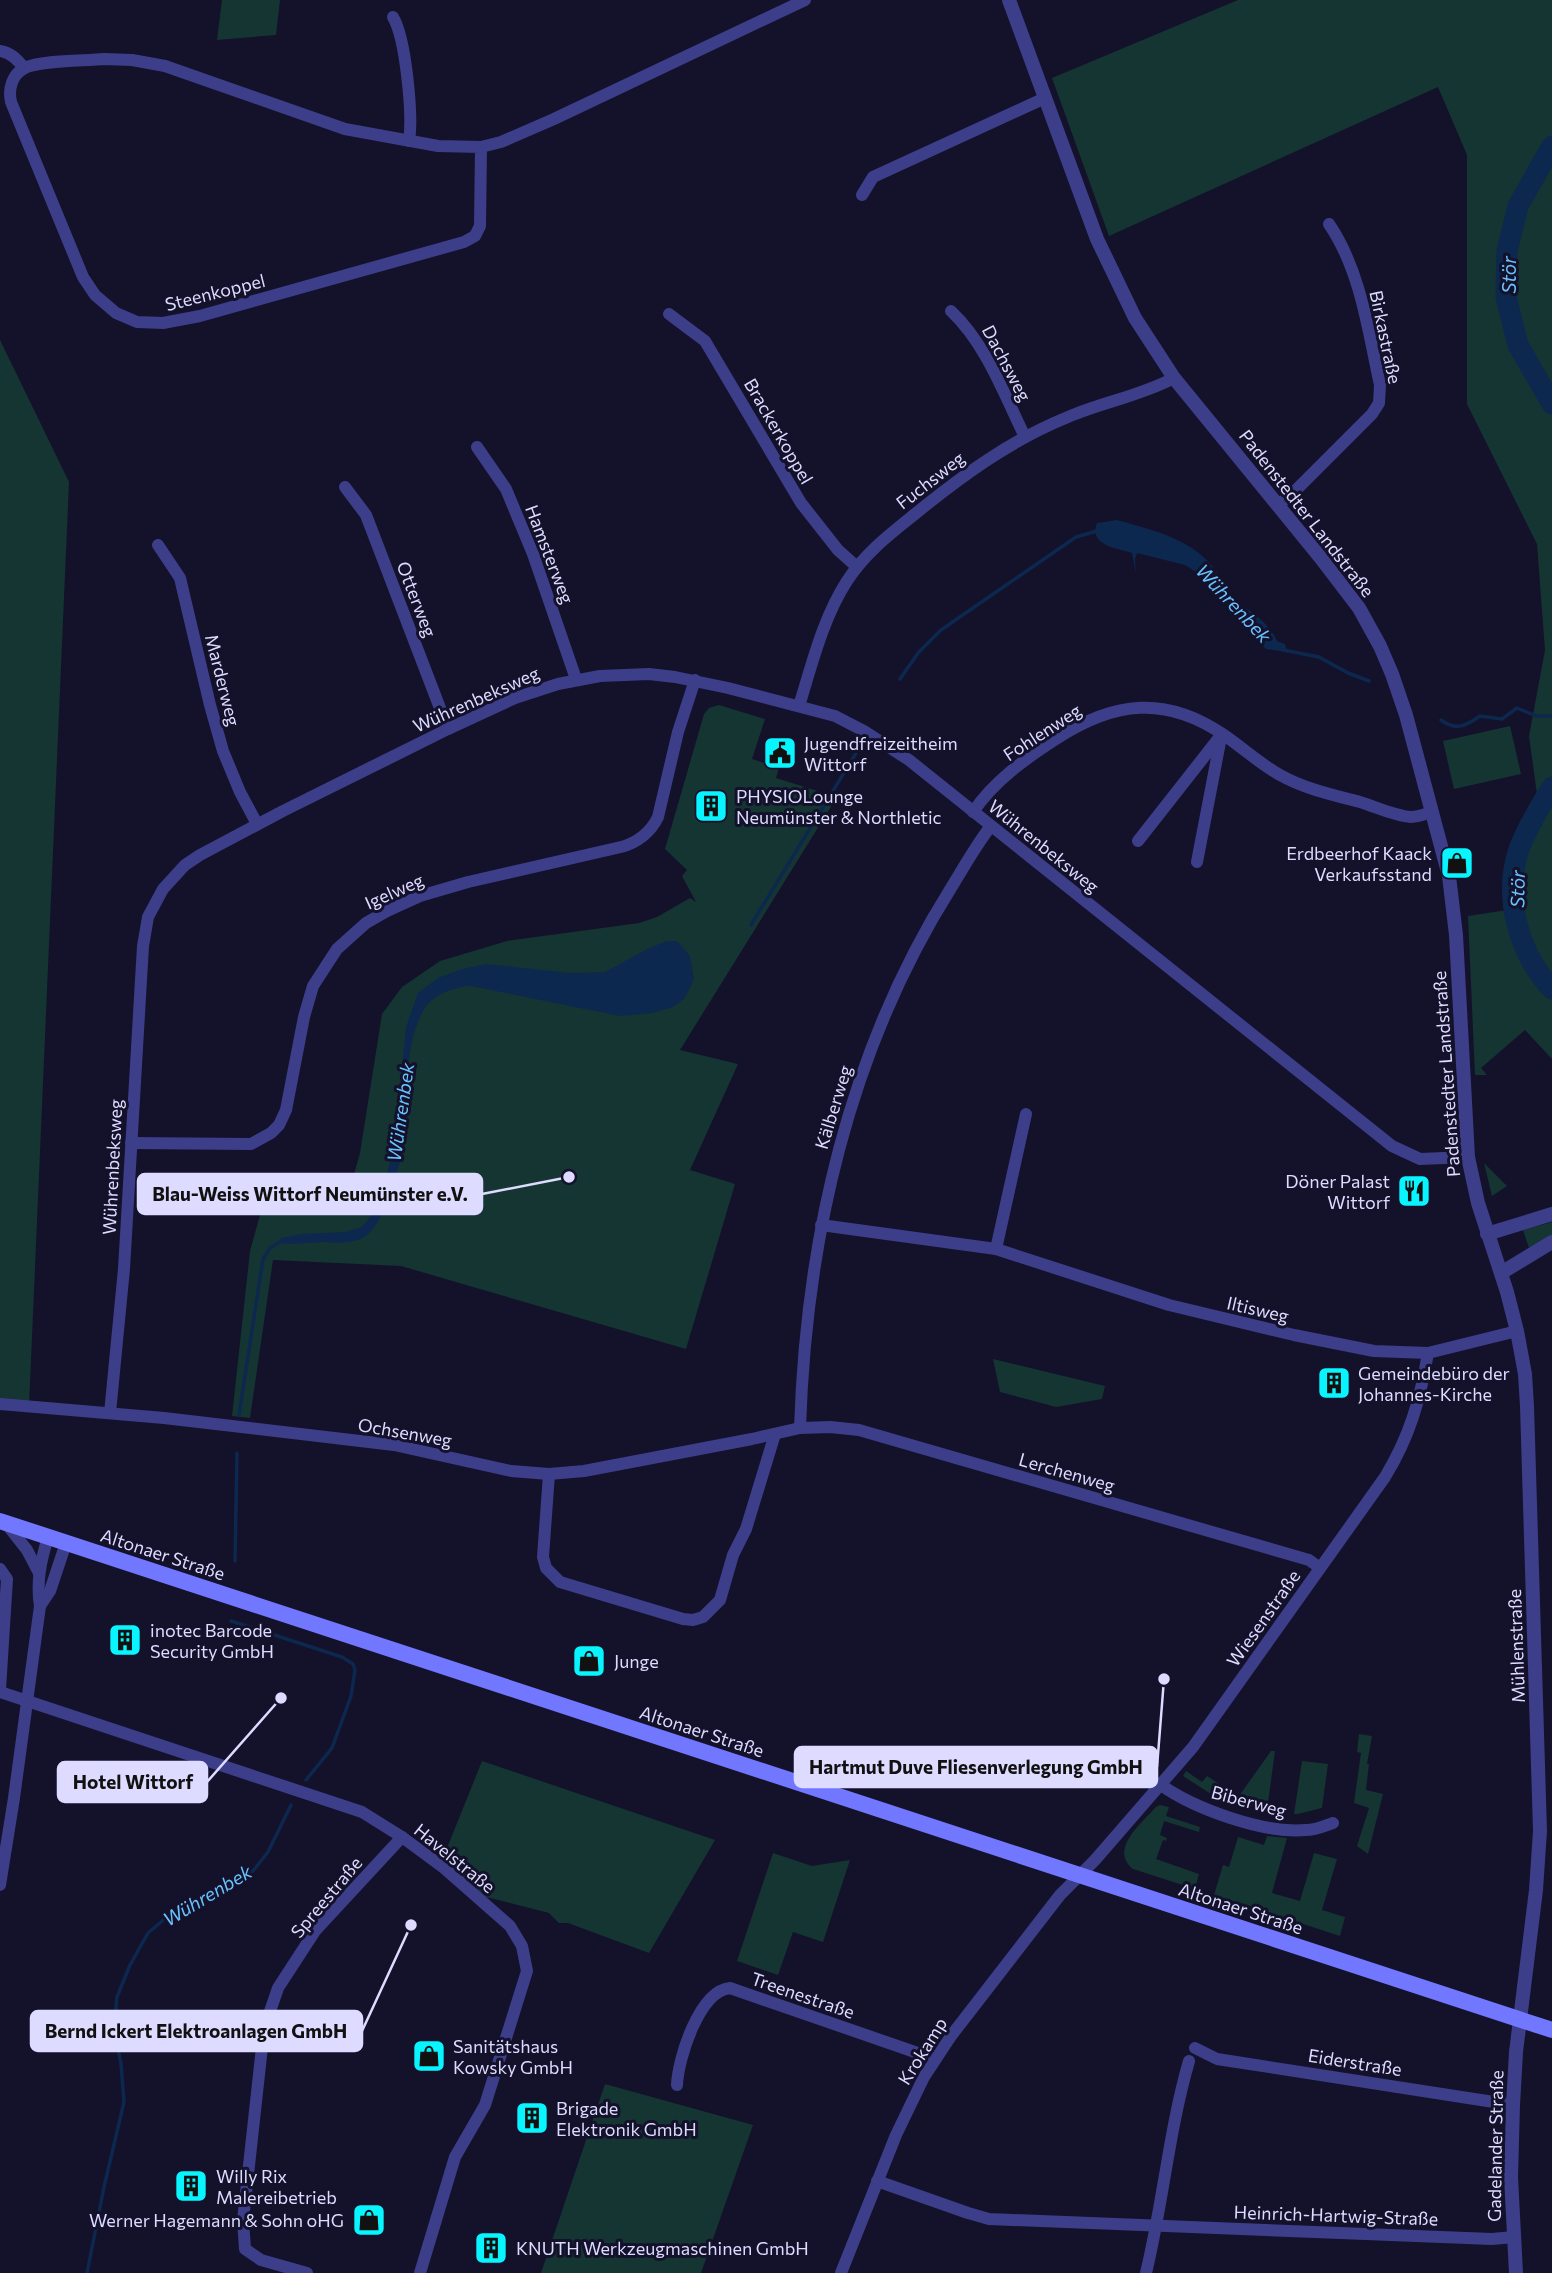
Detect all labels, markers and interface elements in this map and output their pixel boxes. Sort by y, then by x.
water label: Stör [1497,255,1520,294]
street label: Steenkoppel [163,269,267,315]
street label: Birkastraße [1365,288,1407,386]
street label: Dachsweg [978,321,1036,405]
street label: Brackerkoppel [740,374,818,488]
street label: Padenstedter Landstraße [1235,425,1379,601]
street label: Fuchsweg [891,446,969,514]
street label: Hamsterweg [521,501,579,607]
street label: Otterweg [393,558,442,640]
water label: Wührenbek [1192,559,1277,648]
street label: Marderweg [201,632,245,728]
street label: Wührenbeksweg [410,661,543,737]
street label: Fohlenweg [999,699,1085,765]
place label: Jugendfreizeitheim Wittorf [804,732,958,775]
public building icon: Jugendfreizeitheim Wittorf [761,734,799,772]
place label: PHYSIOLounge Neumünster & Northletic [736,785,942,828]
building icon: PHYSIOLounge Neumünster & Northletic [692,787,730,825]
street label: Wührenbeksweg [984,795,1104,897]
place label: Erdbeerhof Kaack Verkaufsstand [1286,842,1432,885]
shop icon: Erdbeerhof Kaack Verkaufsstand [1438,844,1476,882]
street label: Igelweg [361,868,427,914]
water label: Stör [1505,869,1529,908]
street label: Padenstedter Landstraße [1428,970,1464,1178]
water label: Wührenbek [382,1060,418,1163]
street label: Kälberweg [810,1062,856,1152]
street label: Wührenbeksweg [97,1098,127,1235]
place label: Döner Palast Wittorf [1285,1170,1391,1213]
restaurant icon: Döner Palast Wittorf [1395,1172,1433,1210]
callout: Blau-Weiss Wittorf Neumünster e.V. [138,1174,482,1214]
text: Blau-Weiss Wittorf Neumünster e.V. [152,1182,468,1205]
street label: Iltisweg [1225,1291,1291,1327]
place label: Gemeindebüro der Johannes-Kirche [1358,1362,1510,1405]
building icon: Gemeindebüro der Johannes-Kirche [1315,1364,1353,1402]
street label: Ochsenweg [356,1413,454,1451]
street label: Lerchenweg [1016,1448,1118,1496]
street label: Altonaer Straße [98,1524,228,1584]
street label: Wiesenstraße [1222,1565,1304,1671]
street label: Mühlenstraße [1503,1589,1529,1703]
place label: inotec Barcode Security GmbH [150,1619,274,1662]
building icon: inotec Barcode Security GmbH [106,1621,144,1659]
shop icon: Junge [570,1642,608,1680]
place label: Junge [614,1650,659,1672]
street label: Altonaer Straße [637,1701,767,1761]
callout: Hartmut Duve Fliesenverlegung GmbH [795,1747,1157,1787]
text: Hartmut Duve Fliesenverlegung GmbH [809,1755,1143,1778]
callout: Hotel Wittorf [58,1762,207,1802]
text: Hotel Wittorf [73,1770,193,1793]
street label: Biberweg [1209,1780,1289,1822]
street label: Havelstraße [410,1819,500,1897]
street label: Spreestraße [286,1852,366,1942]
water label: Wührenbek [158,1859,256,1931]
street label: Altonaer Straße [1176,1878,1306,1938]
street label: Treenestraße [748,1967,858,2023]
callout: Bernd Ickert Elektroanlagen GmbH [31,2011,362,2051]
street label: Krokamp [893,2013,951,2089]
text: Bernd Ickert Elektroanlagen GmbH [45,2019,347,2042]
place label: Sanitätshaus Kowsky GmbH [453,2035,573,2078]
shop icon: Sanitätshaus Kowsky GmbH [410,2037,448,2075]
street label: Eiderstraße [1307,2044,1403,2080]
street label: Gadelander Straße [1483,2070,1507,2222]
place label: Brigade Elektronik GmbH [556,2097,697,2140]
building icon: Brigade Elektronik GmbH [513,2099,551,2137]
place label: Willy Rix Malereibetrieb [216,2165,337,2208]
building icon: Willy Rix Malereibetrieb [172,2167,210,2205]
street label: Heinrich-Hartwig-Straße [1233,2200,1439,2230]
shop icon: Werner Hagemann & Sohn oHG [350,2201,388,2239]
place label: Werner Hagemann & Sohn oHG [89,2209,344,2231]
building icon: KNUTH Werkzeugmaschinen GmbH [472,2229,510,2267]
place label: KNUTH Werkzeugmaschinen GmbH [516,2237,809,2259]

